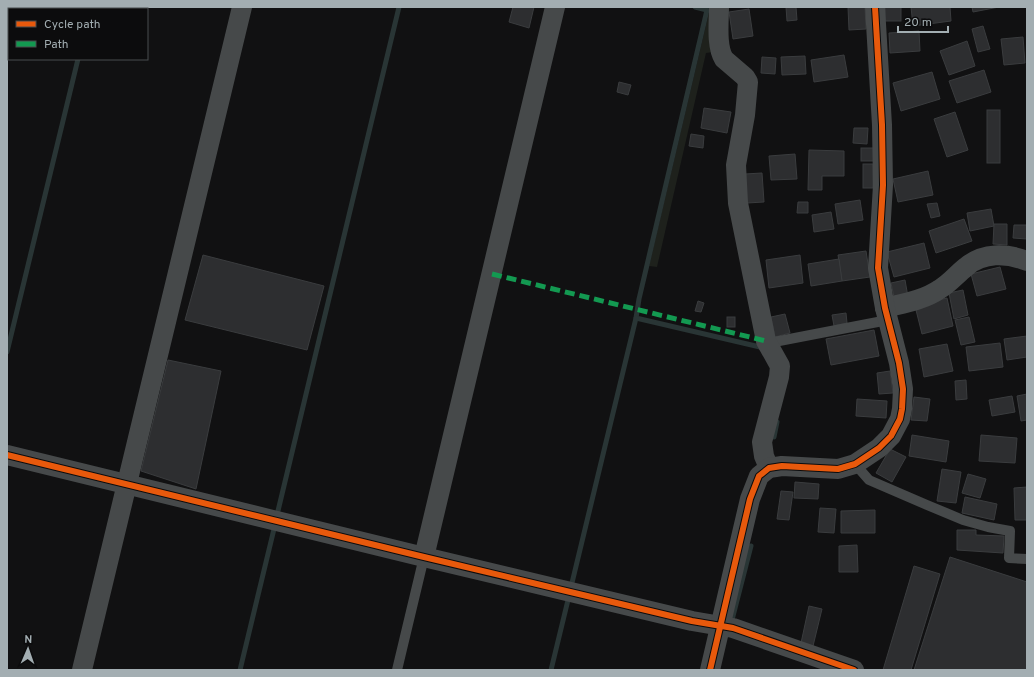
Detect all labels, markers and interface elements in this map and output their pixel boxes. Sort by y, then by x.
legend [8,8,148,60]
scale bar [898,8,948,34]
text: 20 m [904,15,932,31]
text: Cycle path [44,17,101,33]
text: Path [44,37,69,53]
north arrow [8,629,48,669]
text: N [24,633,33,647]

